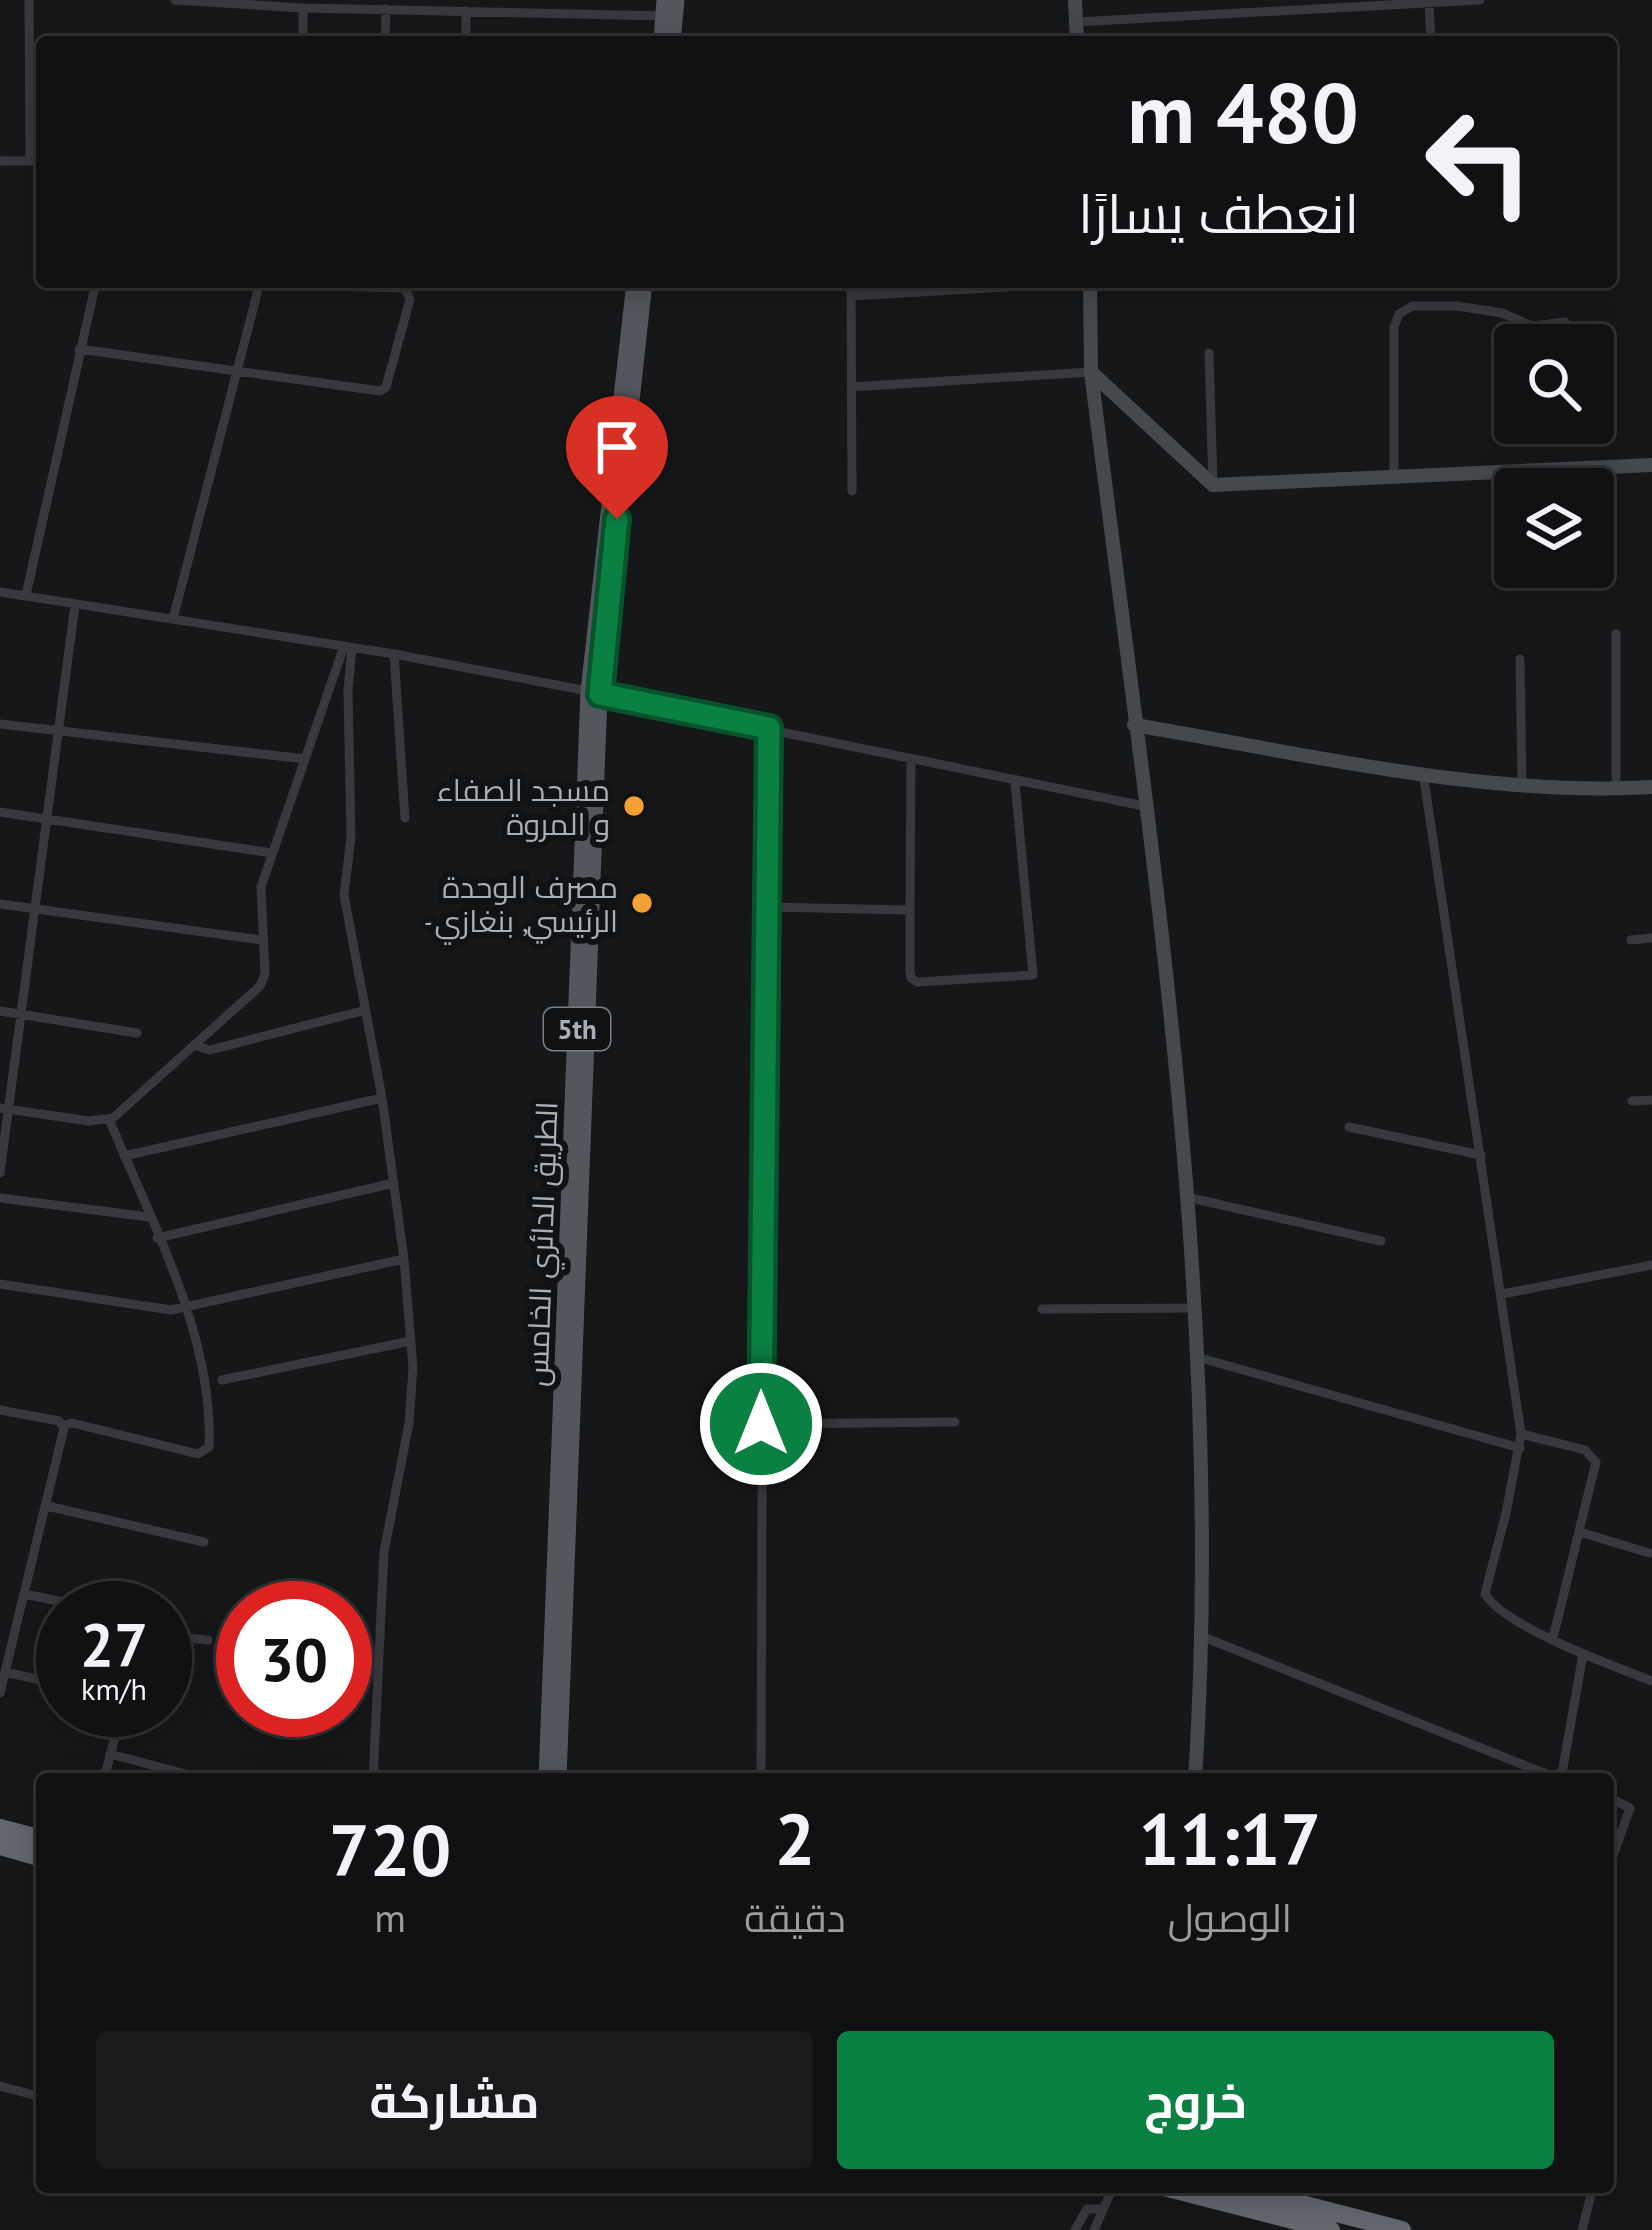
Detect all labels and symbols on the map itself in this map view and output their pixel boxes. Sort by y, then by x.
pin [566,396,668,519]
place label: مسجد الصفاء و المروة [437,770,610,843]
marker: مسجد الصفاء و المروة [621,793,647,819]
place label: مصرف الوحدة -الرئيسي, بنغازي [424,867,618,945]
marker: مصرف الوحدة -الرئيسي, بنغازي [629,890,655,916]
road number: 5th [544,1008,610,1050]
street label: الطريق الدائري الخامس [517,1101,570,1387]
position arrow [698,1361,824,1487]
speed limit sign: 30 [216,1581,372,1737]

